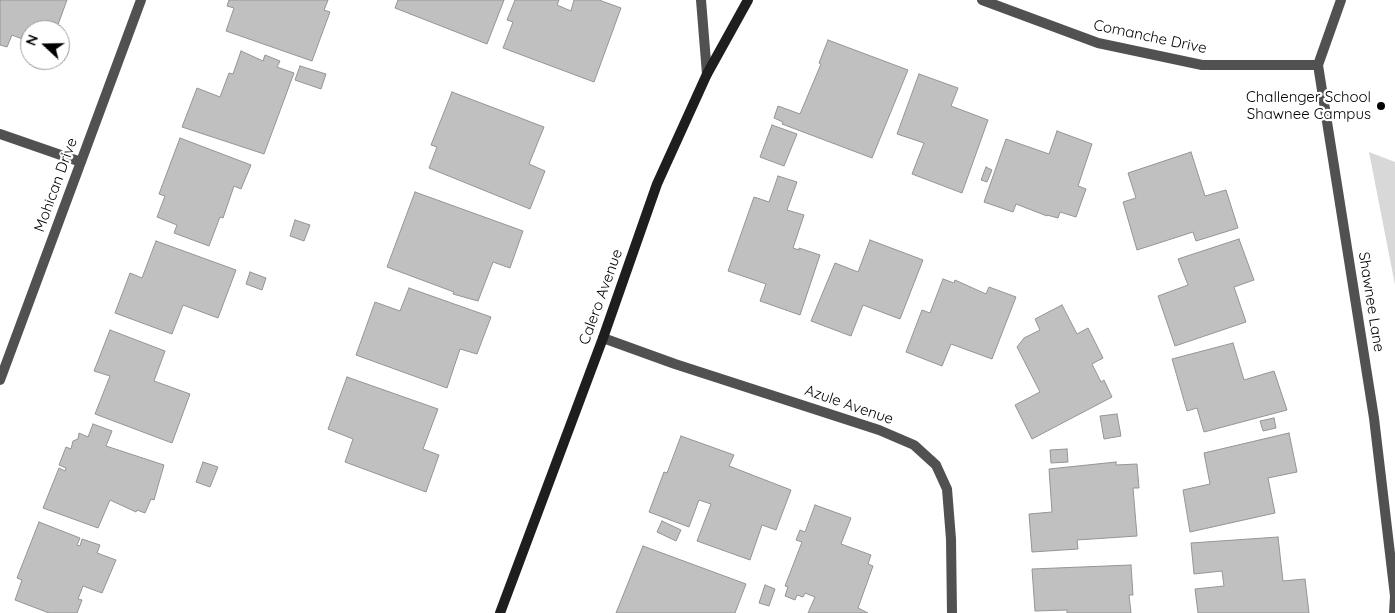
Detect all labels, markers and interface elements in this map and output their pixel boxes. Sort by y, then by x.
street label: Comanche Drive [1092,16,1208,58]
north arrow [20,20,70,70]
text: N [22,32,42,48]
place label: Challenger School Shawnee Campus [1246,88,1371,123]
marker: Challenger School Shawnee Campus [1375,100,1387,112]
street label: Mohican Drive [31,135,81,235]
street label: Calero Avenue [575,247,627,347]
street label: Shawnee Lane [1354,251,1388,353]
street label: Azule Avenue [802,381,896,429]

